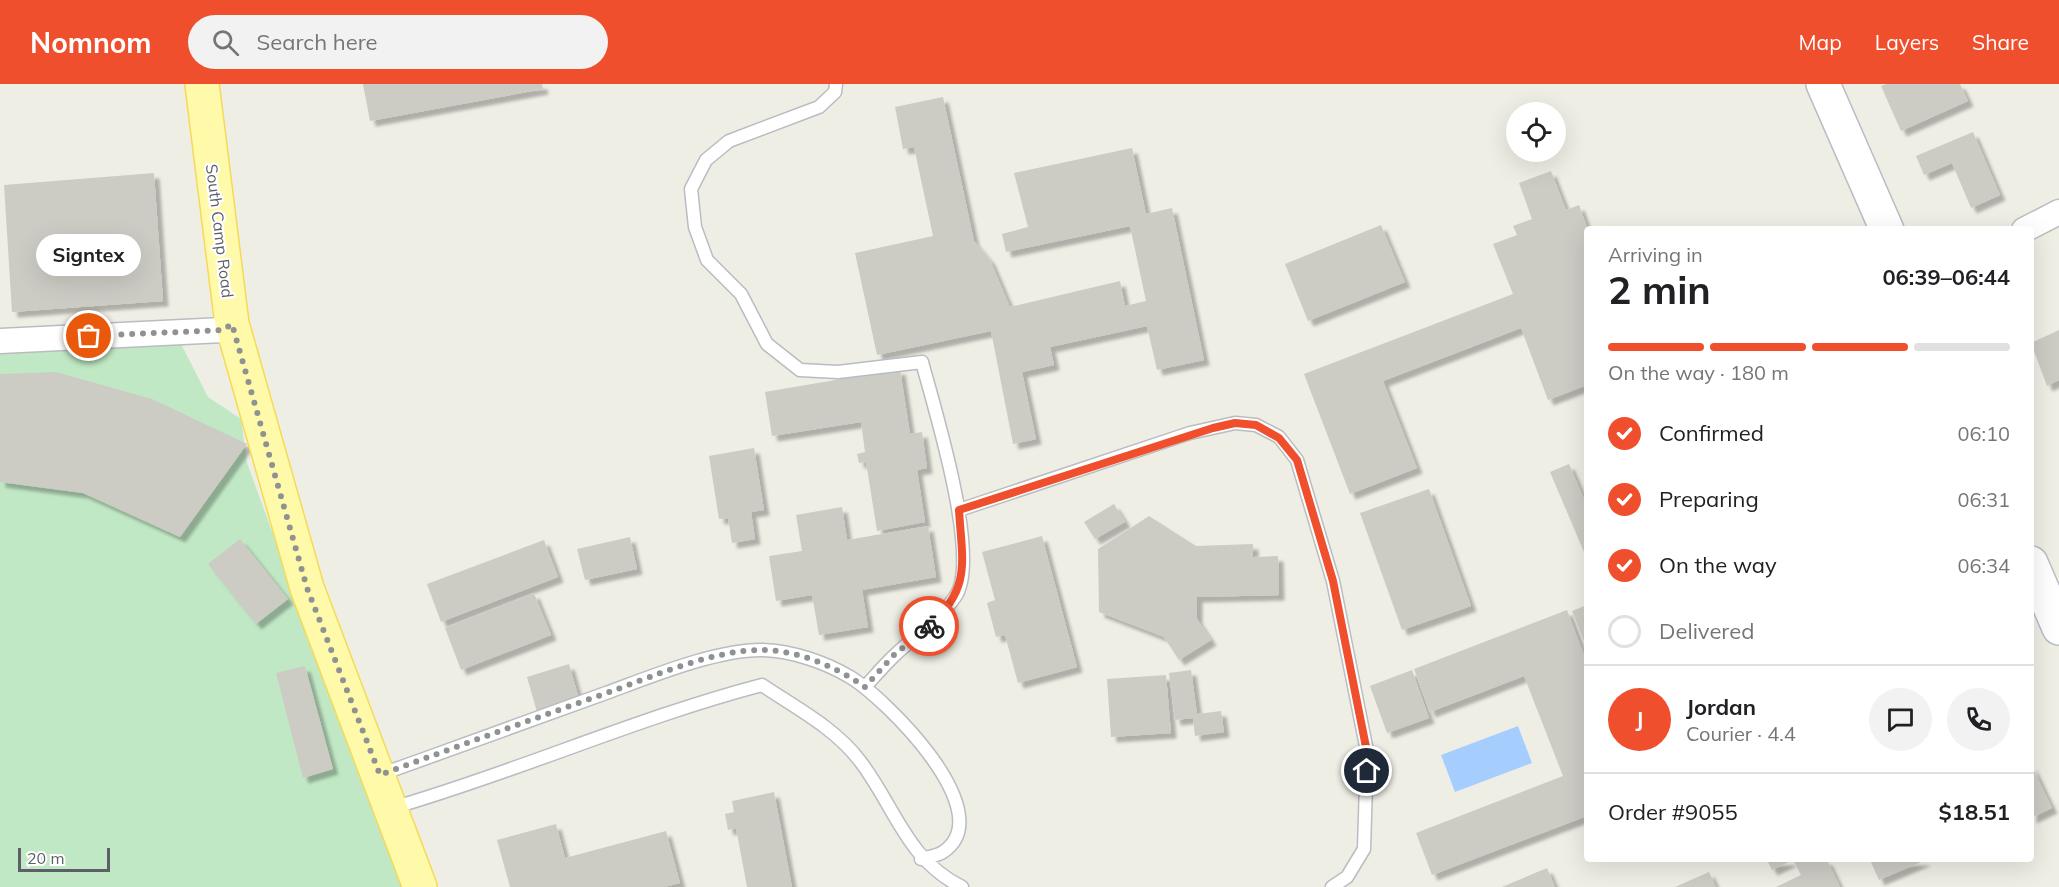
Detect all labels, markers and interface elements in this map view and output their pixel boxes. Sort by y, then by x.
search box [188,15,608,69]
text: Nomnom [30,25,152,60]
icon: search [209,26,242,59]
text: Search here [257,28,377,56]
text: Map [1799,29,1842,55]
text: Layers [1875,29,1939,55]
text: Share [1972,29,2029,55]
map controls [1506,102,1566,162]
button: locate [1506,102,1566,162]
street label: South Camp Road [202,163,238,299]
callout: Signtex [36,234,142,276]
text: Signtex [53,242,124,267]
text: Arriving in [1608,242,1703,267]
text: 06:39–06:44 [1882,263,2010,291]
text: 2 min [1608,265,1711,314]
pin [63,310,114,361]
icon: bag [72,319,105,352]
text: On the way · 180 m [1608,360,1789,385]
icon: check [1608,417,1641,450]
text: Confirmed [1659,419,1764,447]
text: 06:10 [1957,421,2010,446]
icon: check [1608,483,1641,516]
text: Preparing [1659,485,1759,513]
text: 06:31 [1957,487,2010,512]
icon: check [1608,549,1641,582]
text: On the way [1659,551,1777,579]
text: 06:34 [1957,553,2010,578]
courier [899,596,959,656]
icon: bike [913,610,946,643]
text: Delivered [1659,617,1754,645]
button: chat [1869,688,1932,751]
button: phone [1947,688,2010,751]
text: Jordan [1686,693,1756,721]
text: J [1636,705,1643,733]
text: Courier · 4.4 [1686,721,1796,746]
pin [1341,745,1392,796]
icon: home [1350,754,1383,787]
text: Order #9055 [1608,798,1738,826]
text: $18.51 [1939,798,2010,826]
scale bar [18,845,110,872]
text: 20 m [27,848,64,868]

